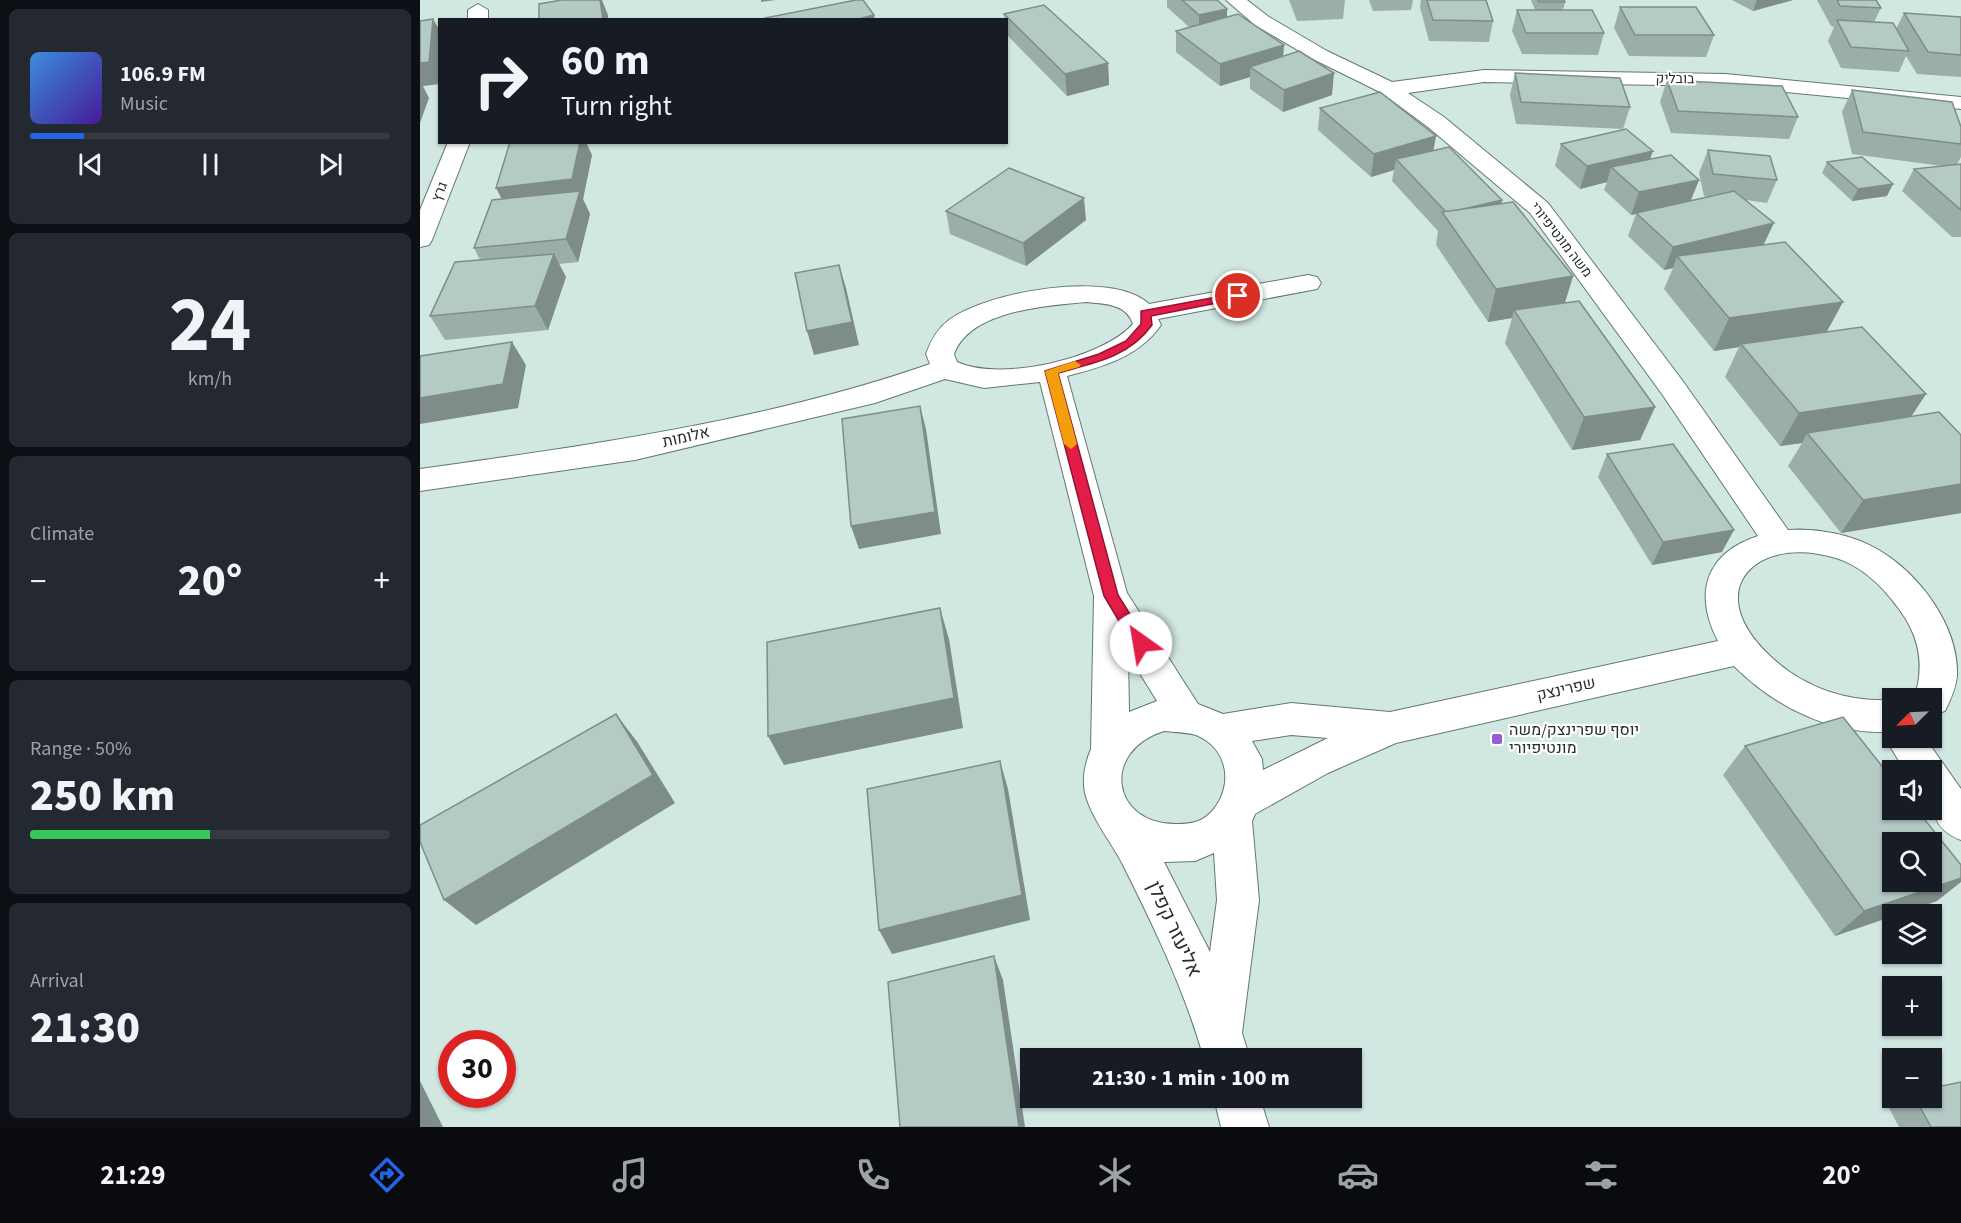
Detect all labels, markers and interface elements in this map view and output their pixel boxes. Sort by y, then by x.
text: 60 m [561,31,650,91]
icon: right [462,42,540,120]
text: 106.9 FM [120,58,206,90]
street label: בובליק [1655,69,1695,89]
text: Turn right [561,87,672,126]
text: Music [120,90,168,118]
icon: previous [74,148,107,181]
icon: pause [194,148,227,181]
icon: next [314,148,347,181]
street label: גרץ [427,179,453,205]
street label: משה מונטיפיורי [1525,198,1597,282]
text: 24 [169,270,251,381]
pin [1212,270,1263,321]
icon: arrive [1221,279,1254,312]
text: km/h [188,365,232,393]
street label: אלומות [660,421,712,453]
text: Climate [30,520,94,548]
text: 20° [178,549,242,613]
text: − [30,558,46,605]
text: + [374,558,390,605]
position arrow [1109,611,1173,675]
street label: שפרינצק [1534,672,1598,706]
north arrow [1882,688,1942,748]
map controls [1882,688,1942,1108]
place label: יוסף שפרינצק/משה מונטיפיורי [1509,719,1639,759]
marker: יוסף שפרינצק/משה מונטיפיורי [1490,732,1504,746]
text: Range · 50% [30,735,131,763]
button: sound [1882,760,1942,820]
text: 250 km [30,764,175,828]
button: search [1882,832,1942,892]
street label: אליעזר קפלן [1140,877,1208,981]
button: layers [1882,904,1942,964]
text: Arrival [30,967,84,995]
button: + [1882,976,1942,1036]
text: 21:30 [30,996,140,1060]
speed limit sign: 30 [438,1030,516,1108]
button: − [1882,1048,1942,1108]
text: 21:30 · 1 min · 100 m [1092,1062,1290,1094]
icon: directions [366,1154,408,1196]
icon: music [609,1154,651,1196]
icon: phone [852,1154,894,1196]
icon: climate [1094,1154,1136,1196]
icon: car [1337,1154,1379,1196]
icon: filters [1580,1154,1622,1196]
text: 21:29 [100,1156,165,1195]
text: 20° [1822,1156,1861,1195]

